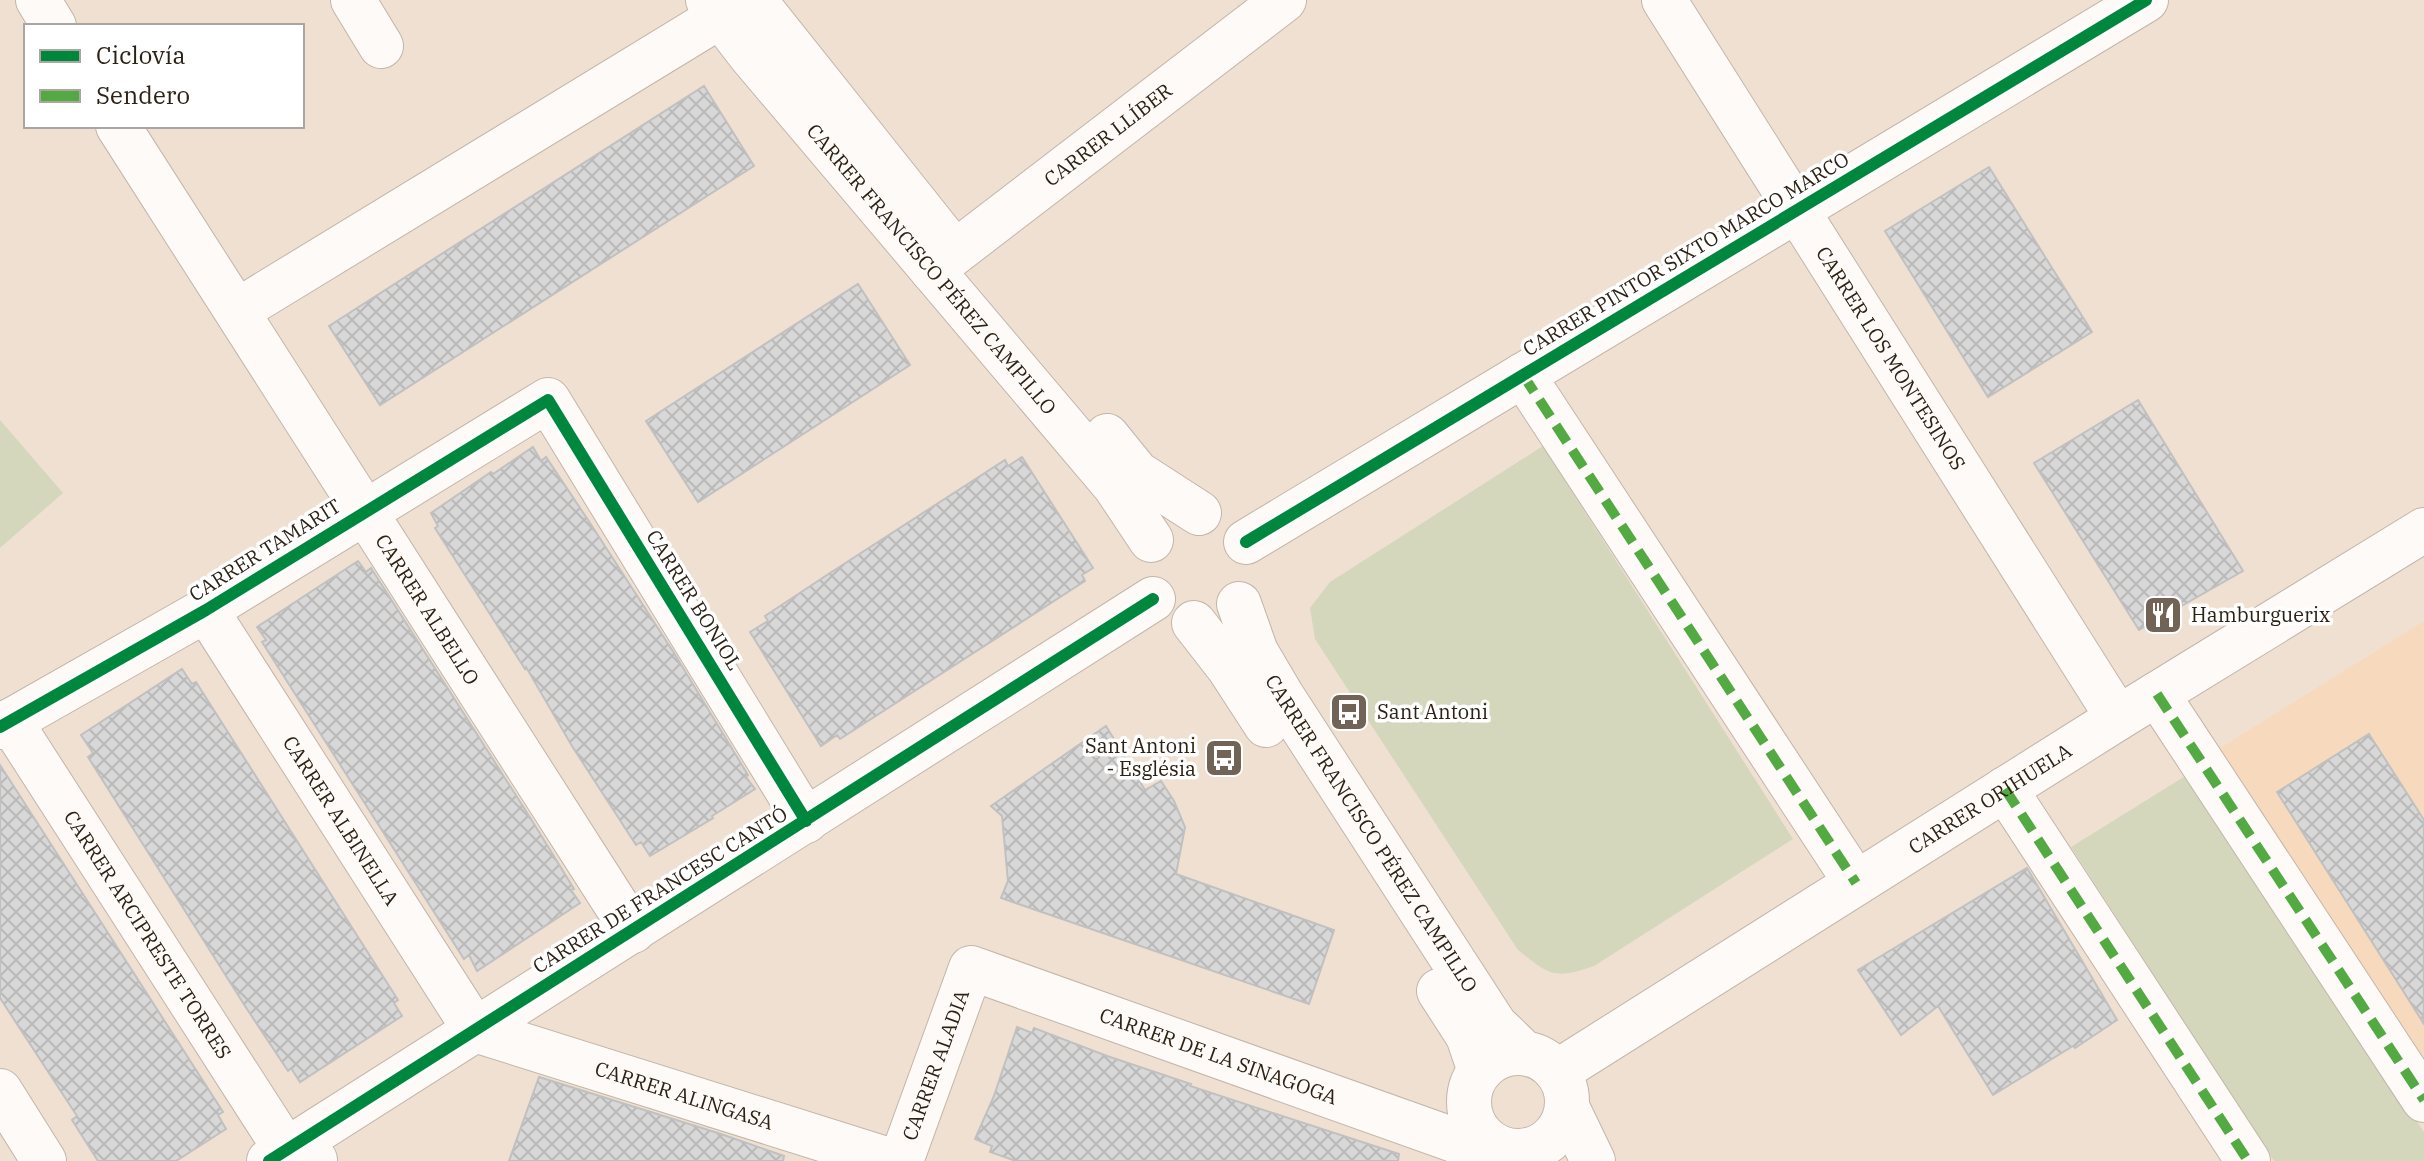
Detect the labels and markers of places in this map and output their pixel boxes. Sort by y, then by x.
restaurant icon: Hamburguerix [2142,594,2184,636]
place label: Hamburguerix [2191,601,2330,628]
bus stop icon: Sant Antoni [1328,691,1370,733]
place label: Sant Antoni [1377,698,1488,725]
place label: Sant Antoni - Església [1085,732,1196,782]
bus stop icon: Sant Antoni - Església [1203,737,1245,779]

